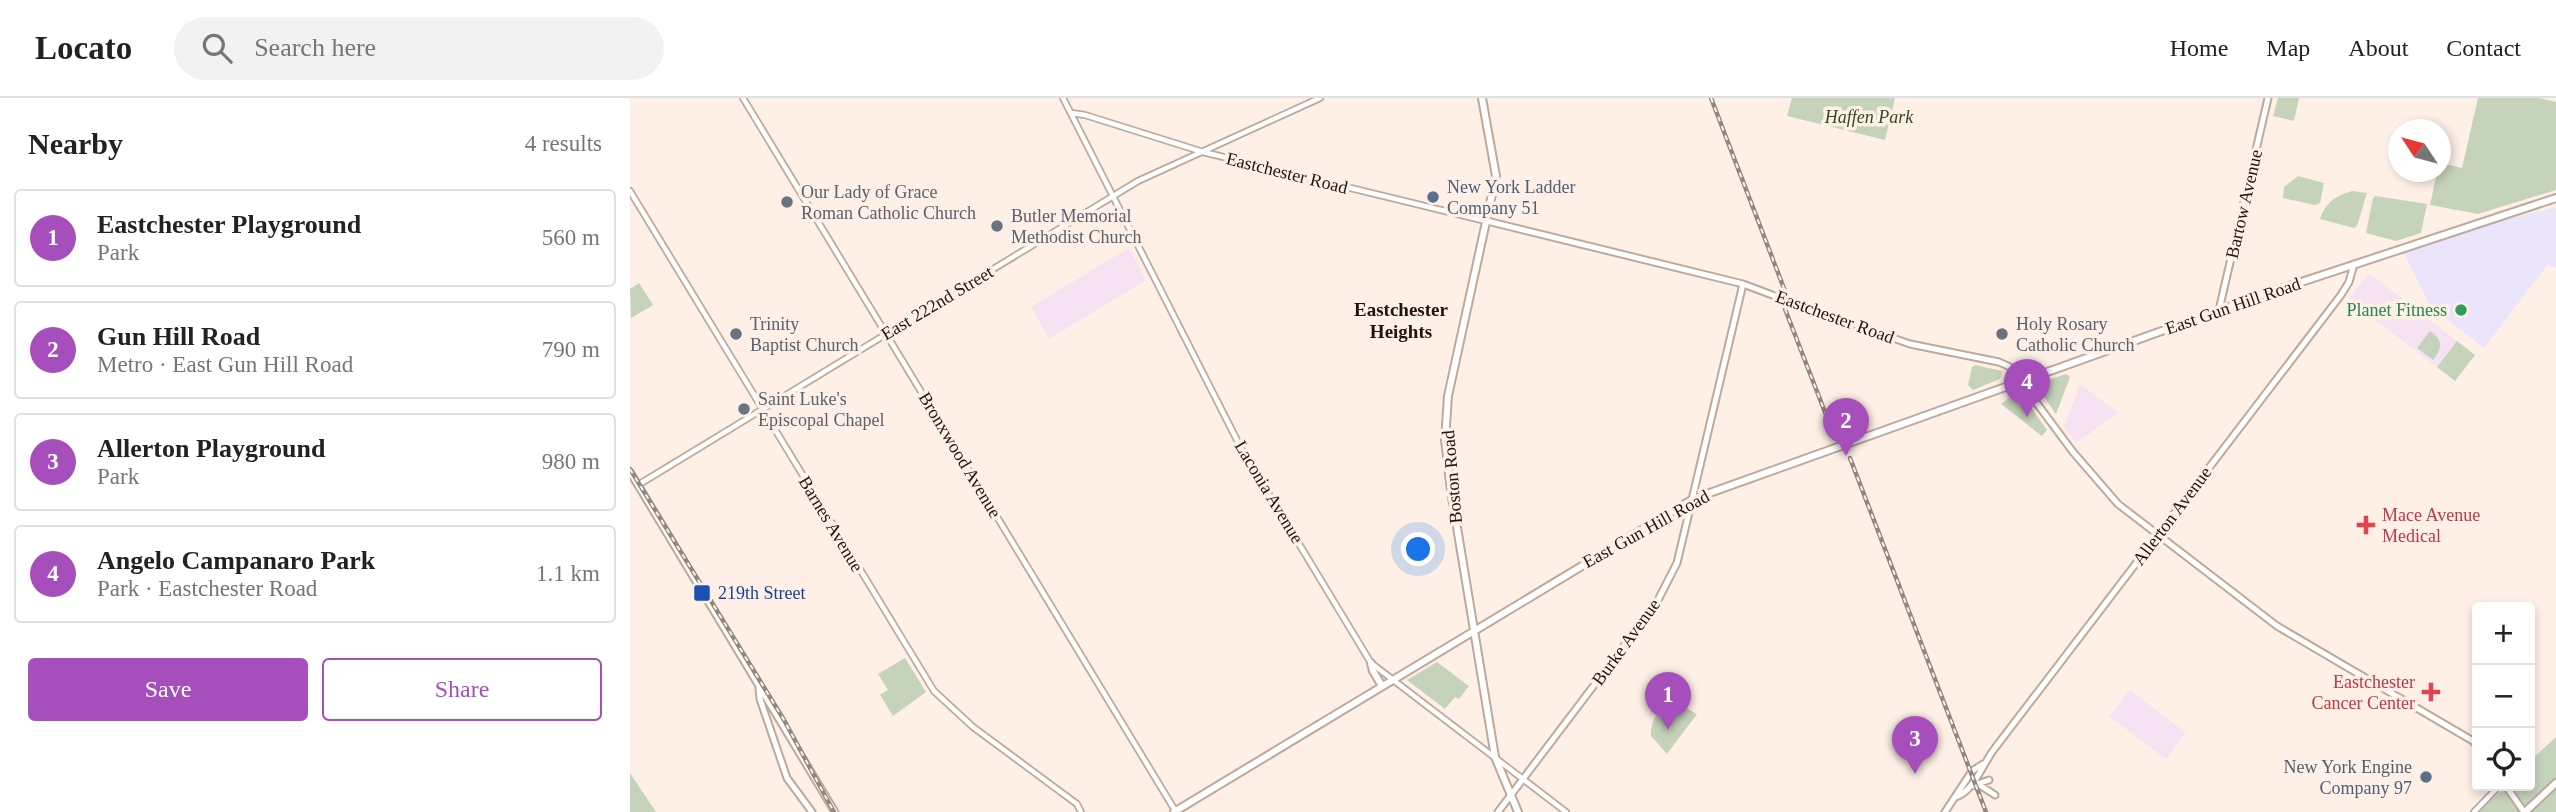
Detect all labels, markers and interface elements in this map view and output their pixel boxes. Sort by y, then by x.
search box [174,17,664,80]
icon: search [198,29,236,67]
text: Locato [35,30,132,66]
text: Search here [254,33,376,62]
text: Home [2170,35,2228,61]
text: Map [2266,35,2310,61]
text: About [2348,35,2408,61]
text: Contact [2446,35,2521,61]
park label: Haffen Park [1824,107,1914,127]
north arrow [2388,119,2451,182]
text: Nearby [28,127,123,160]
text: 4 results [525,131,602,156]
street label: Eastchester Road [1224,148,1350,198]
street label: Bartow Avenue [2222,148,2266,260]
place label: New York Ladder Company 51 [1447,177,1575,218]
place label: Our Lady of Grace Roman Catholic Church [801,182,976,223]
marker: New York Ladder Company 51 [1425,189,1441,205]
marker: Our Lady of Grace Roman Catholic Church [779,194,795,210]
place label: Butler Memorial Methodist Church [1011,206,1142,247]
text: Eastchester Playground [97,210,361,239]
marker: Butler Memorial Methodist Church [989,218,1005,234]
text: 1 [47,225,59,250]
text: 560 m [542,225,600,250]
text: Park [97,240,139,265]
street label: East 222nd Street [877,262,997,344]
street label: East Gun Hill Road [2163,274,2303,338]
street label: Eastchester Road [1773,286,1897,348]
district label: Eastchester Heights [1354,299,1449,342]
place label: Planet Fitness [2346,300,2447,320]
marker: Planet Fitness [2453,302,2469,318]
place label: Trinity Baptist Church [750,314,859,355]
place label: Holy Rosary Catholic Church [2016,314,2134,355]
text: Gun Hill Road [97,322,260,351]
marker: Trinity Baptist Church [728,326,744,342]
marker: Holy Rosary Catholic Church [1994,326,2010,342]
text: 2 [47,337,59,362]
text: 790 m [542,337,600,362]
text: Metro · East Gun Hill Road [97,352,353,377]
pin: 4 [2004,359,2050,417]
street label: Bronxwood Avenue [915,388,1005,522]
place label: Saint Luke's Episcopal Chapel [758,389,884,430]
pin: 2 [1823,398,1869,456]
marker: Saint Luke's Episcopal Chapel [736,401,752,417]
street label: Boston Road [1438,430,1466,524]
text: Allerton Playground [97,434,325,463]
street label: Laconia Avenue [1231,437,1307,547]
text: 3 [47,449,59,474]
text: 980 m [542,449,600,474]
street label: Allerton Avenue [2128,463,2216,569]
text: Park [97,464,139,489]
street label: Barnes Avenue [795,473,867,575]
street label: East Gun Hill Road [1579,486,1713,572]
place label: Mace Avenue Medical [2382,505,2480,546]
marker: Mace Avenue Medical [2356,515,2376,535]
your location [1401,532,1435,566]
text: Angelo Campanaro Park [97,546,375,575]
text: 4 [47,561,59,586]
text: 1.1 km [536,561,600,586]
text: Park · Eastchester Road [97,576,317,601]
marker: 219th Street [692,583,712,603]
place label: 219th Street [718,583,806,603]
street label: Burke Avenue [1588,595,1664,689]
map controls [2472,602,2535,791]
button: + [2472,602,2535,665]
button: Save [28,658,308,721]
button: Share [322,658,602,721]
button: − [2472,665,2535,728]
pin: 1 [1645,672,1691,730]
place label: Eastchester Cancer Center [2312,672,2415,713]
marker: Eastchester Cancer Center [2421,682,2441,702]
pin: 3 [1892,716,1938,774]
button: locate [2472,728,2535,791]
place label: New York Engine Company 97 [2284,757,2412,798]
marker: New York Engine Company 97 [2418,769,2434,785]

